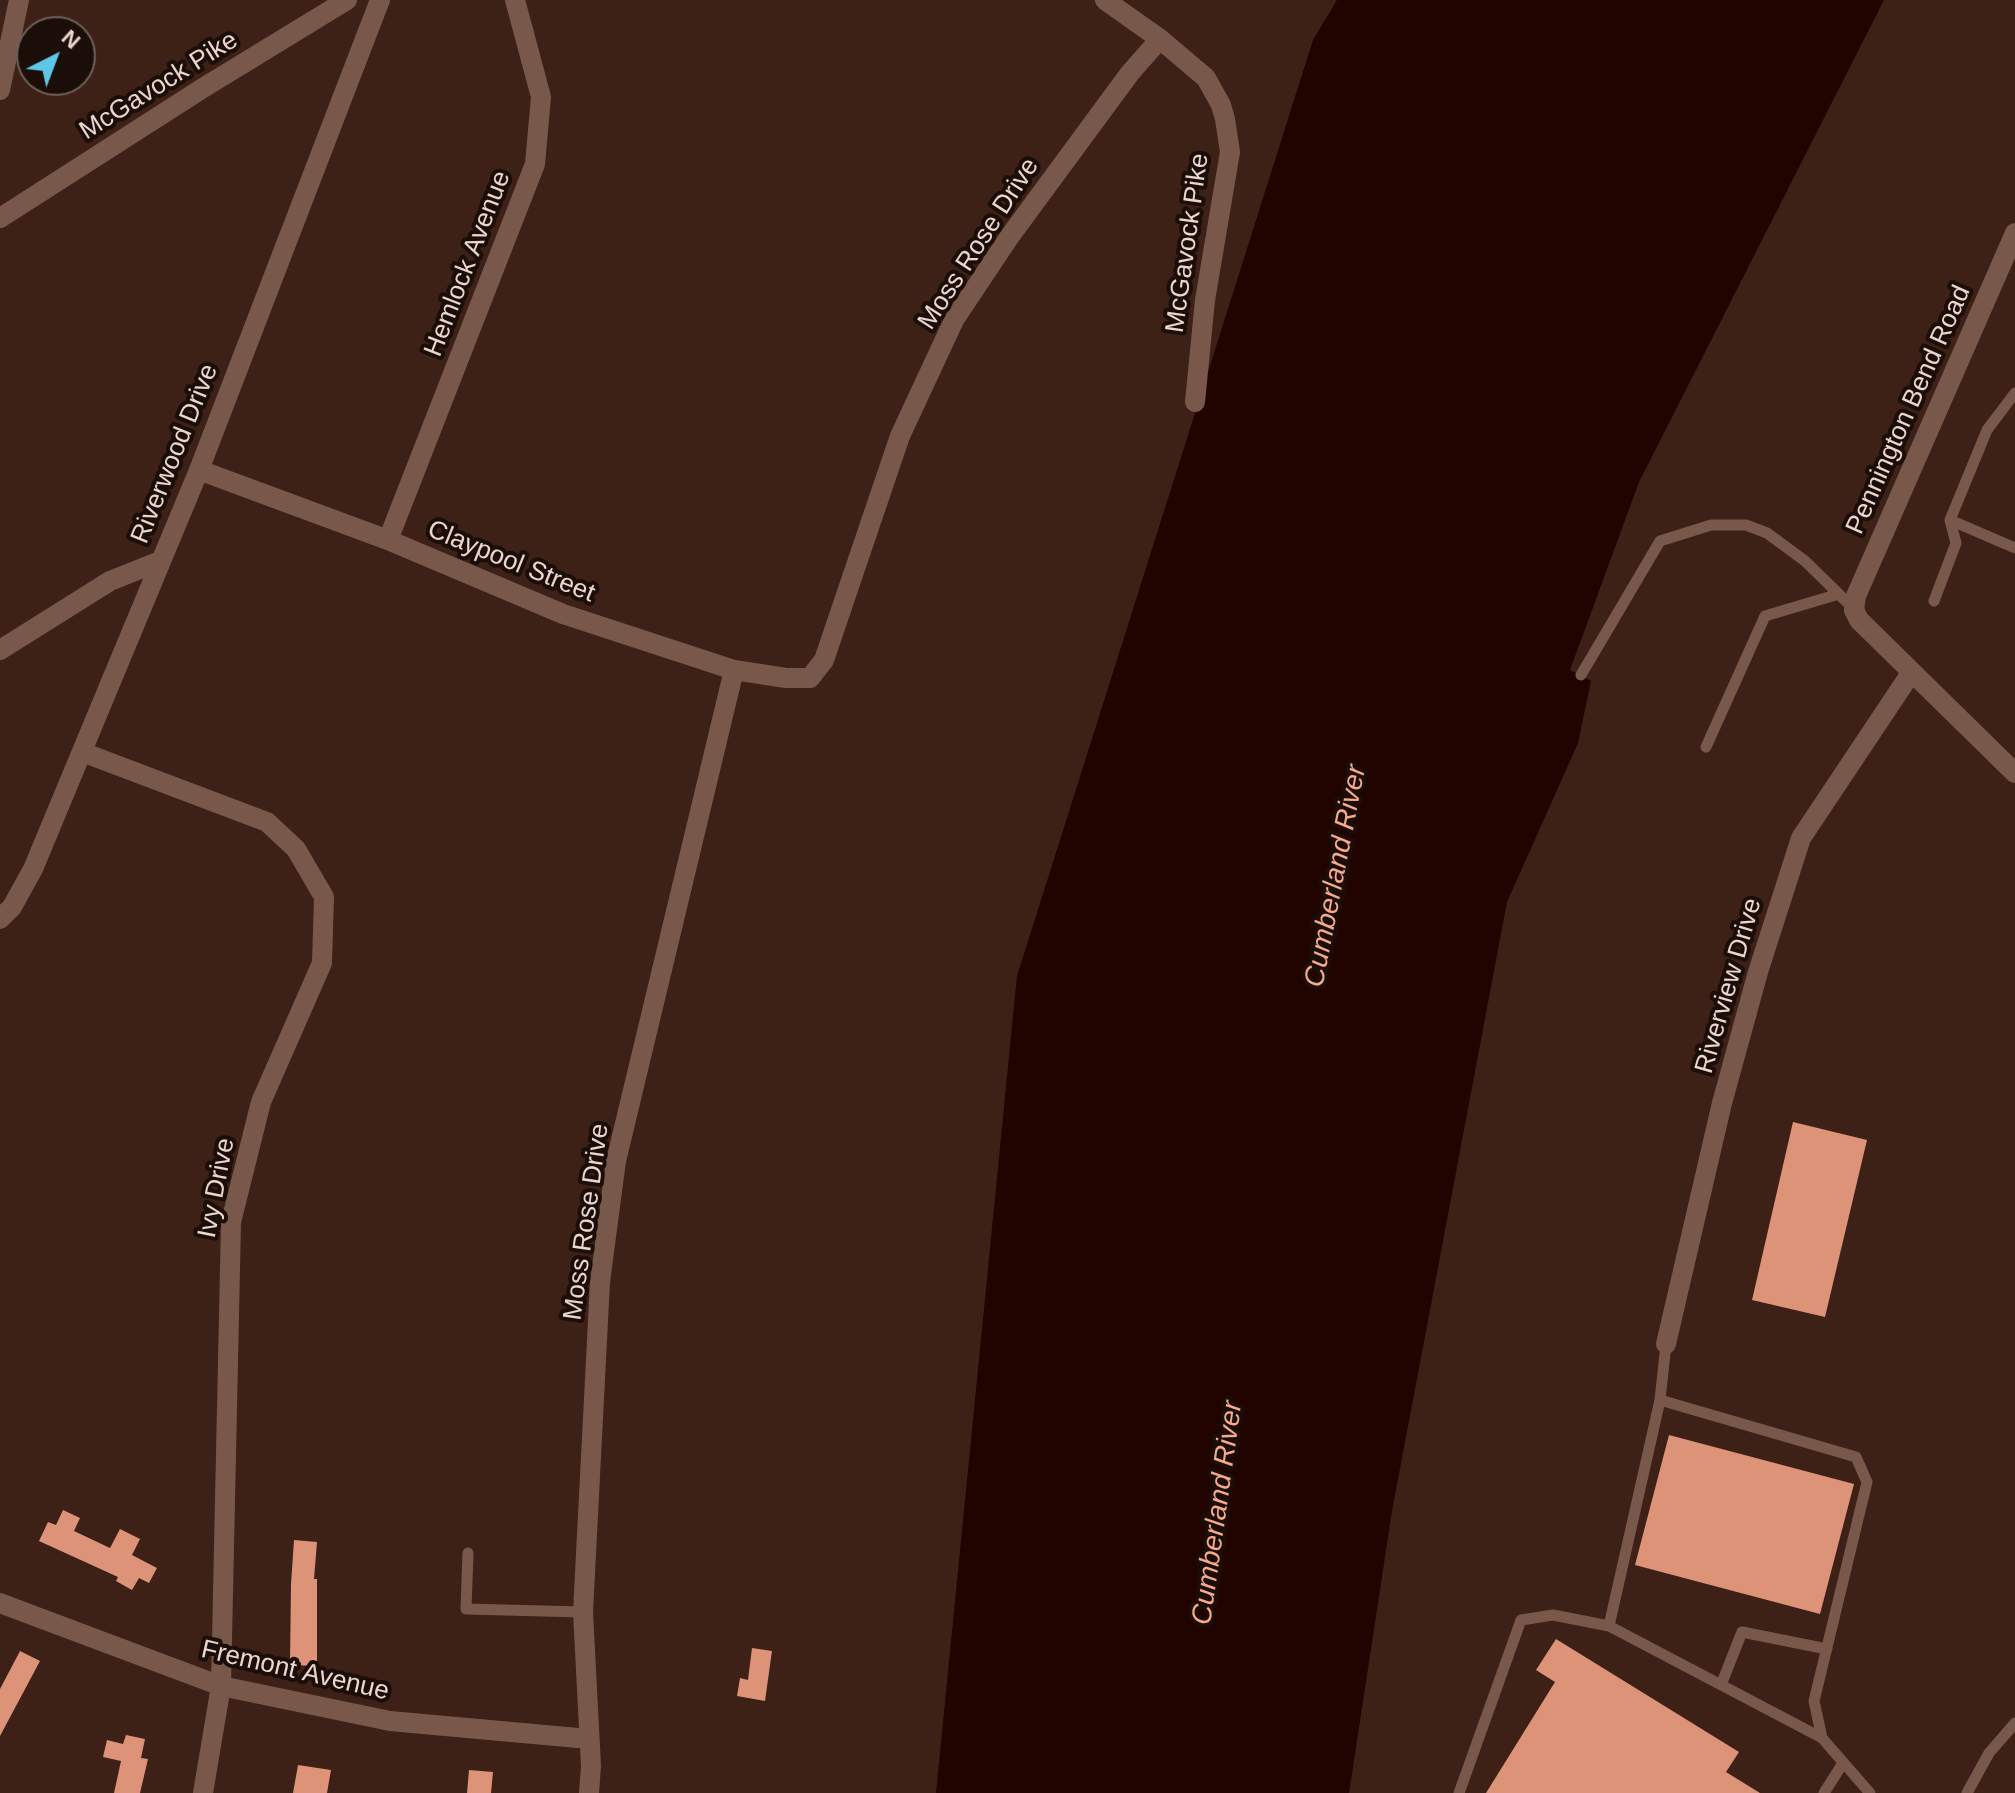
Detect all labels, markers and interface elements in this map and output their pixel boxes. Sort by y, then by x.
north arrow [16,16,96,96]
text: N [57,25,85,54]
street label: McGavock Pike [74,25,244,147]
street label: McGavock Pike [1160,151,1216,335]
street label: Moss Rose Drive [912,153,1046,335]
street label: Hemlock Avenue [418,167,518,361]
street label: Pennington Bend Road [1840,281,1978,539]
street label: Riverwood Drive [125,360,225,548]
street label: Claypool Street [423,514,599,610]
water label: Cumberland River [1298,762,1374,990]
street label: Riverview Drive [1689,895,1769,1077]
street label: Moss Rose Drive [558,1122,616,1322]
street label: Ivy Drive [192,1135,242,1241]
water label: Cumberland River [1186,1399,1250,1627]
street label: Fremont Avenue [198,1634,392,1708]

